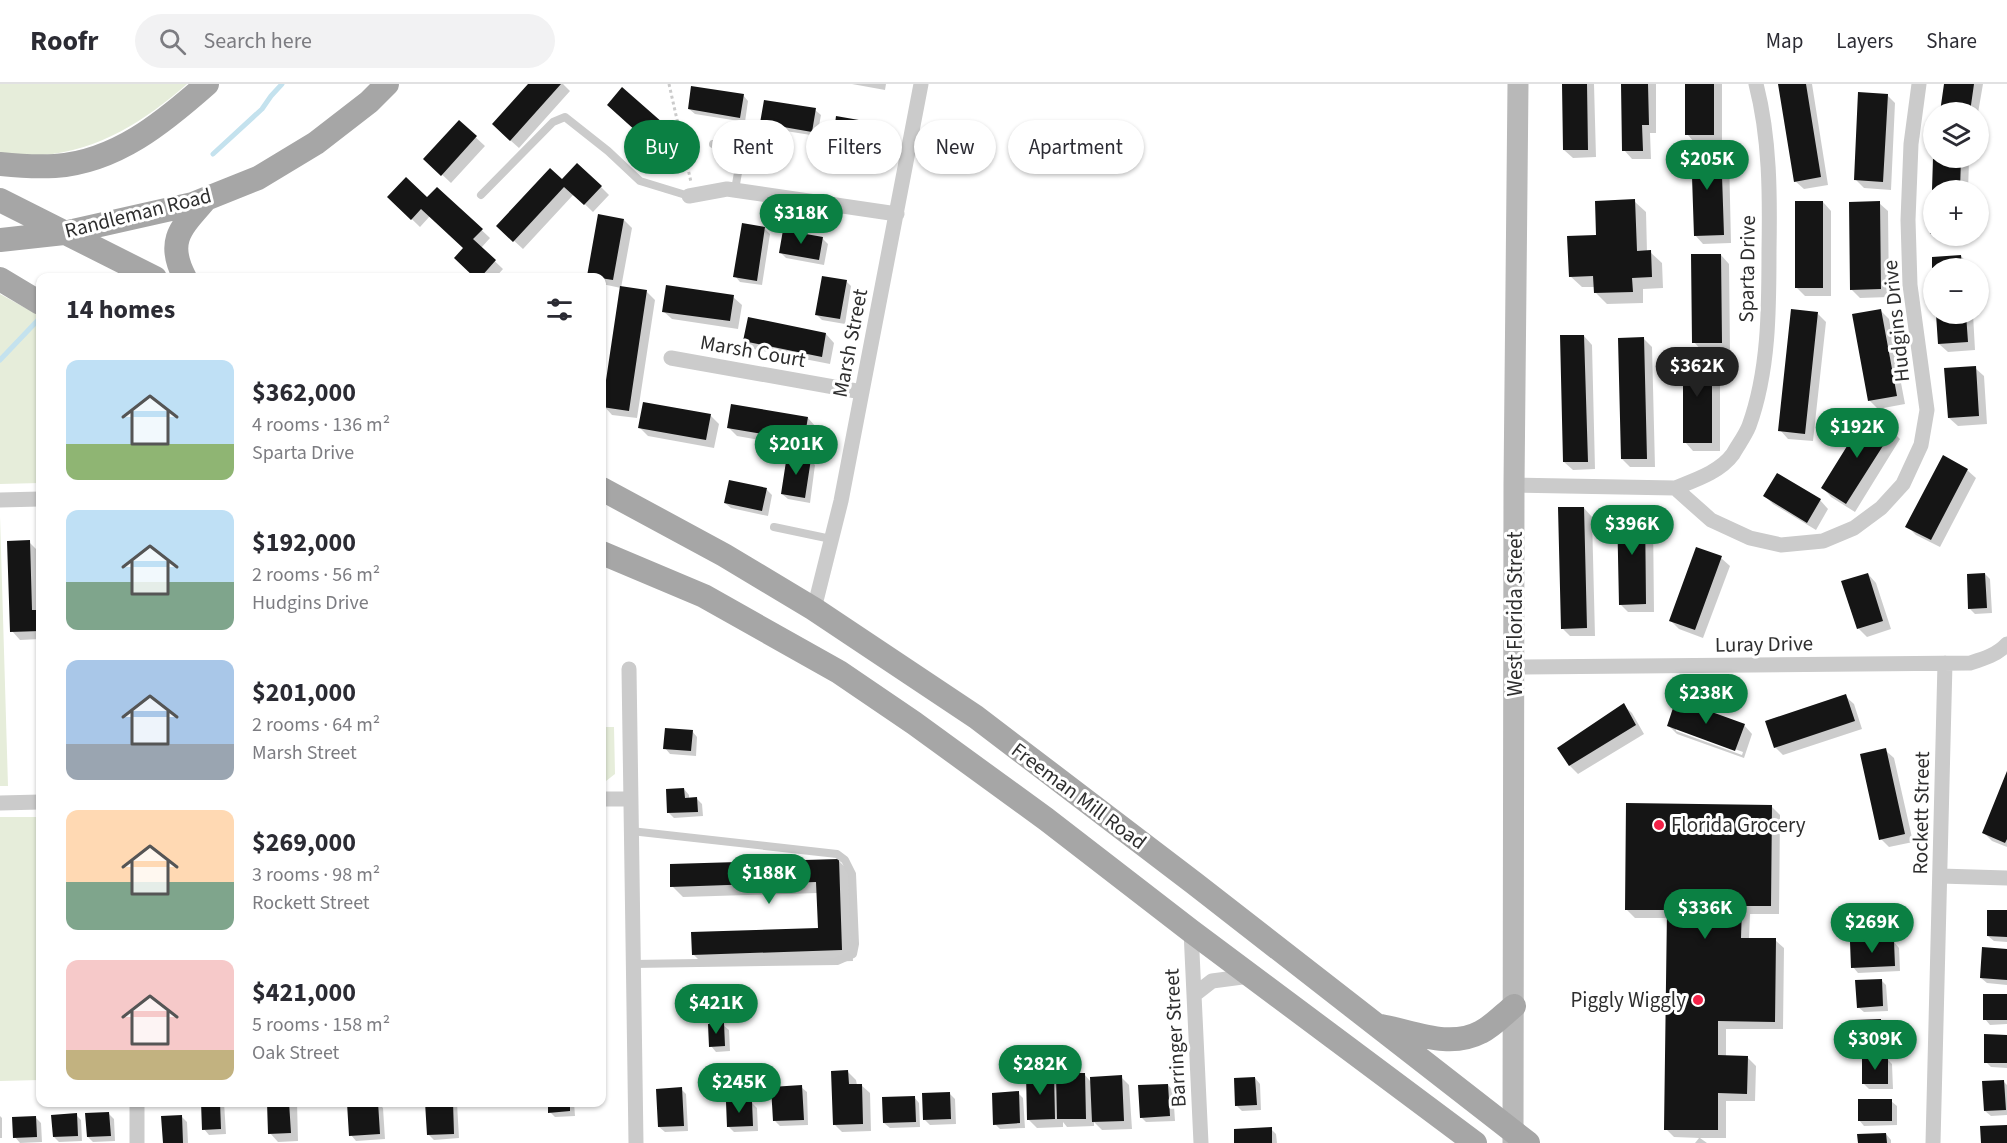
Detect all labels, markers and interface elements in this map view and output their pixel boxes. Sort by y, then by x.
search box [135,14,555,68]
text: Roofr [30,21,99,61]
icon: search [156,25,189,58]
text: Search here [204,25,312,57]
text: Map [1766,26,1803,56]
text: Layers [1836,26,1893,56]
text: Share [1926,26,1977,56]
map controls [1923,102,1989,324]
button: layers [1923,102,1989,168]
chip: Buy [624,120,700,174]
chip: Rent [712,120,794,174]
chip: Filters [806,120,902,174]
chip: New [914,120,996,174]
chip: Apartment [1008,120,1144,174]
pin: $205K [1665,140,1749,191]
text: $205K [1680,145,1734,173]
street label: Randleman Road [62,180,214,246]
button: + [1923,180,1989,246]
pin: $318K [759,194,843,245]
text: $318K [774,199,828,227]
street label: Sparta Drive [1731,215,1763,323]
button: − [1923,258,1989,324]
street label: Hudgins Drive [1875,259,1917,383]
street label: Marsh Street [825,286,875,400]
text: 14 homes [66,291,175,328]
icon: filters [543,293,576,326]
street label: Marsh Court [698,327,808,375]
pin: $362K [1655,347,1739,398]
text: $362K [1670,352,1724,380]
text: $362,000 [252,374,356,411]
icon: home [114,384,186,456]
pin: $192K [1815,408,1899,459]
text: 4 rooms · 136 m² [252,411,390,439]
text: $192K [1830,413,1884,441]
pin: $201K [754,425,838,476]
text: $201K [769,430,823,458]
text: Sparta Drive [252,439,354,467]
pin: $396K [1590,505,1674,556]
text: $396K [1605,510,1659,538]
text: $192,000 [252,524,356,561]
street label: West Florida Street [1500,531,1530,697]
icon: home [114,534,186,606]
text: 2 rooms · 56 m² [252,561,380,589]
text: Hudgins Drive [252,589,369,617]
street label: Luray Drive [1715,628,1813,660]
text: $201,000 [252,674,356,711]
pin: $238K [1664,674,1748,725]
text: $238K [1679,679,1733,707]
icon: home [114,684,186,756]
text: 2 rooms · 64 m² [252,711,380,739]
street label: Freeman Mill Road [1005,735,1153,857]
text: Marsh Street [252,739,357,767]
street label: Rockett Street [1905,751,1937,875]
place label: Florida Grocery [1671,810,1806,840]
marker: Florida Grocery [1652,818,1666,832]
text: $269,000 [252,824,356,861]
icon: home [114,834,186,906]
pin: $188K [727,854,811,905]
text: $188K [742,859,796,887]
text: 3 rooms · 98 m² [252,861,380,889]
text: Rockett Street [252,889,370,917]
pin: $336K [1663,889,1747,940]
text: $336K [1678,894,1732,922]
pin: $269K [1830,903,1914,954]
text: $269K [1845,908,1899,936]
street label: Barringer Street [1156,968,1194,1108]
text: $421,000 [252,974,356,1011]
icon: home [114,984,186,1056]
pin: $421K [674,984,758,1035]
place label: Piggly Wiggly [1570,985,1686,1015]
text: $421K [689,989,743,1017]
marker: Piggly Wiggly [1691,993,1705,1007]
text: 5 rooms · 158 m² [252,1011,390,1039]
pin: $309K [1833,1020,1917,1071]
text: $309K [1848,1025,1902,1053]
text: Oak Street [252,1039,339,1067]
pin: $282K [998,1045,1082,1096]
text: $282K [1013,1050,1067,1078]
pin: $245K [697,1063,781,1114]
text: $245K [712,1068,766,1096]

